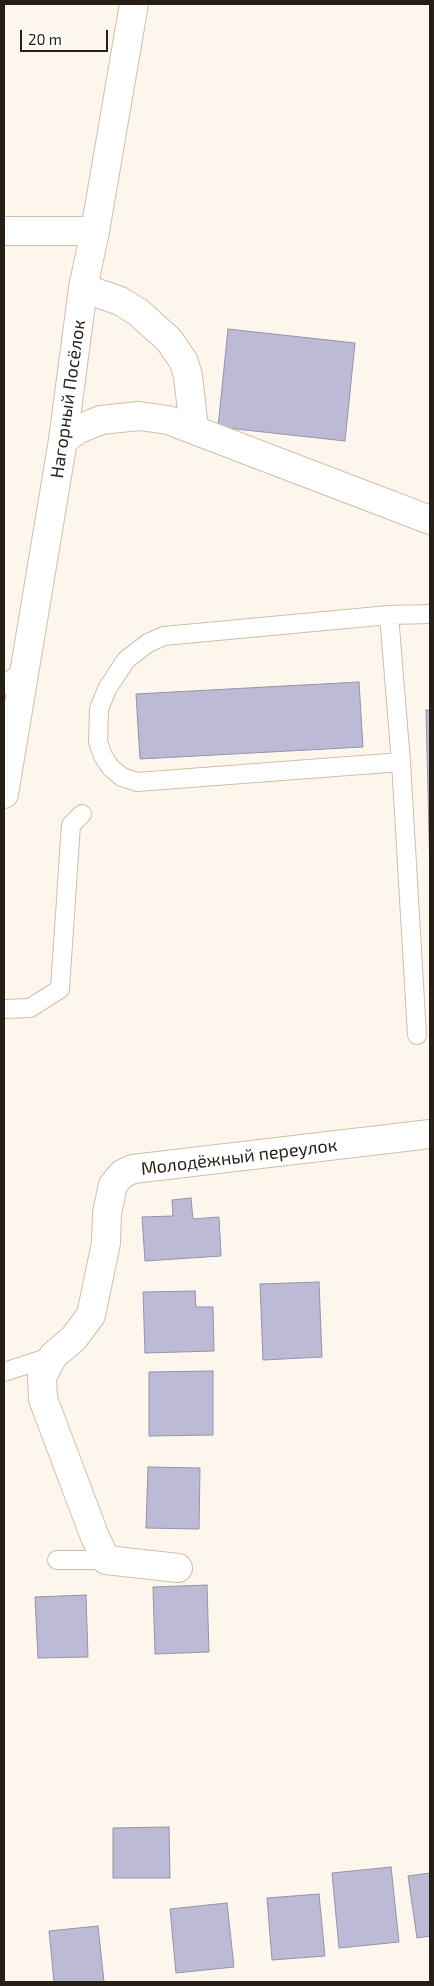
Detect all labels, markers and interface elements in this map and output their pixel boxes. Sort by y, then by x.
scale bar [22,20,110,52]
text: 20 m [28,30,62,48]
street label: Нагорный Посёлок [46,318,90,480]
street label: Молодёжный переулок [140,1134,338,1180]

